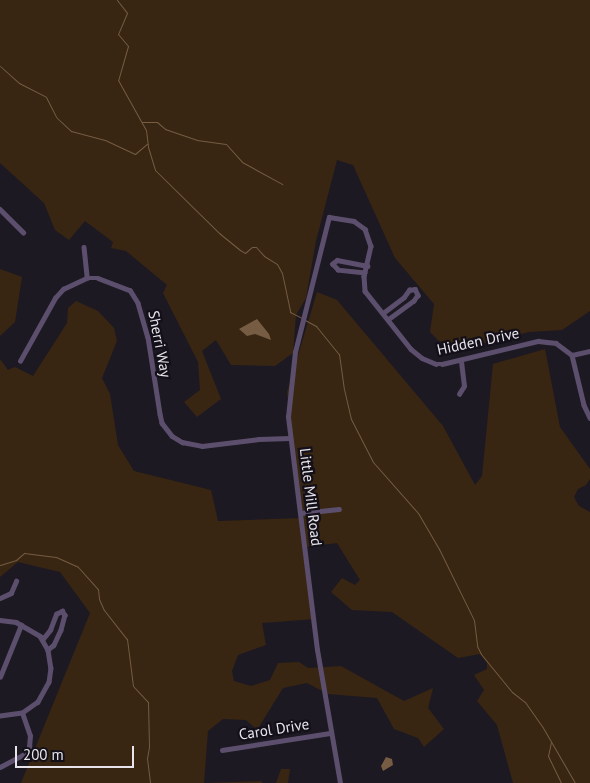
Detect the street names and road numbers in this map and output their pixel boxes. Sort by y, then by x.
street label: Sherri Way [145,309,175,379]
street label: Hidden Drive [435,323,521,359]
street label: Little Mill Road [296,447,326,547]
street label: Carol Drive [238,715,310,743]

